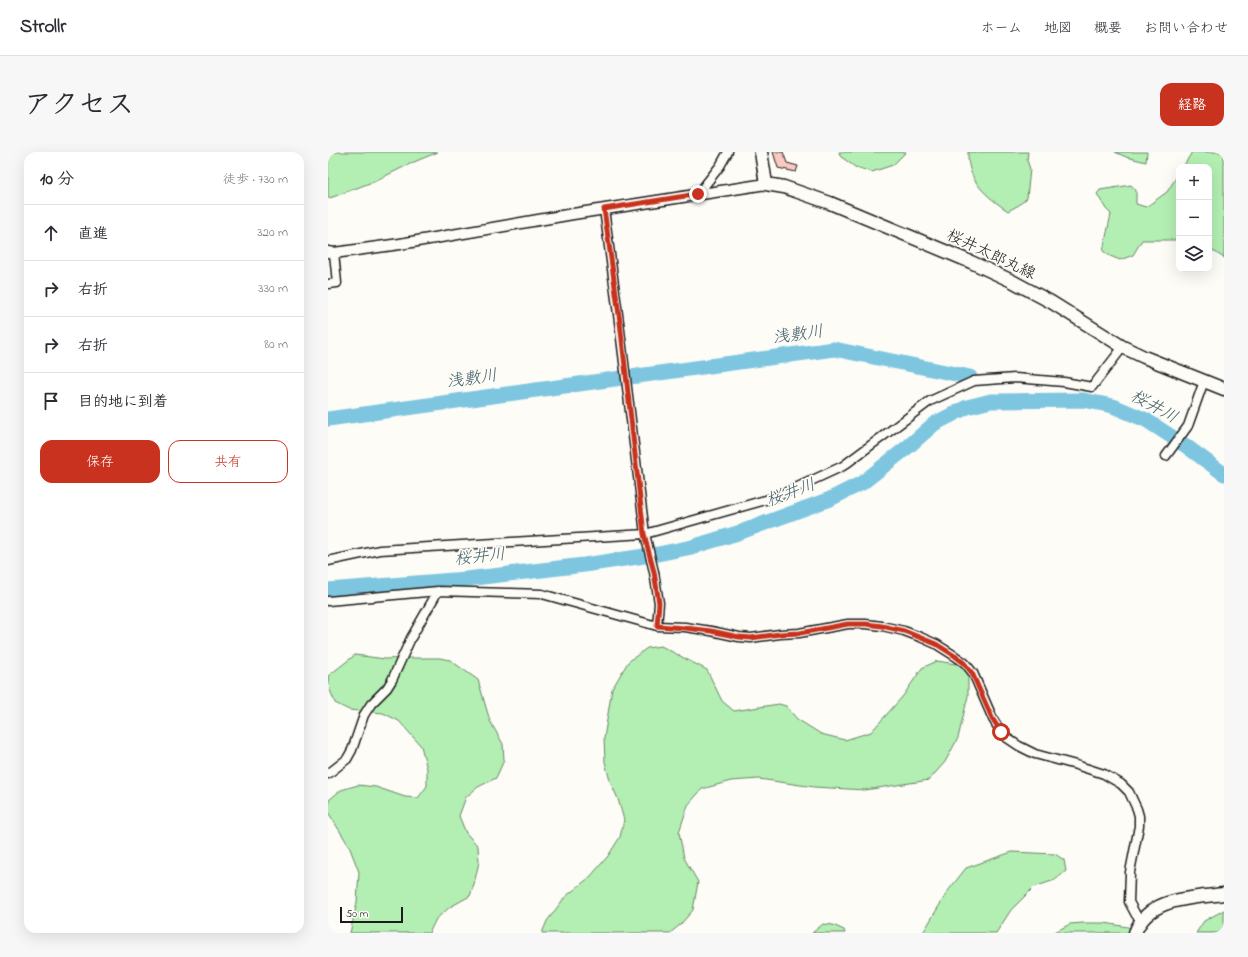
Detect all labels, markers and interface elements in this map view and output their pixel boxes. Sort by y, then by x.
text: Strollr [20,14,66,41]
text: ホーム [981,18,1022,39]
text: 地図 [1044,18,1072,39]
text: 概要 [1094,18,1122,39]
text: お問い合わせ [1144,18,1228,39]
button: 経路 [1160,83,1224,126]
text: アクセス [24,86,134,127]
map controls [1176,164,1212,272]
button: + [1176,164,1212,200]
text: 10 分 [40,167,74,192]
text: 徒歩 · 730 m [223,170,288,189]
route end [689,185,707,203]
button: − [1176,200,1212,236]
icon: ahead [40,222,62,244]
text: 直進 [78,223,108,245]
text: 320 m [257,223,288,242]
street label: 桜井太郎丸線 [942,224,1040,286]
button: layers [1176,236,1212,272]
icon: right [40,278,62,300]
text: 右折 [78,279,108,301]
text: 330 m [258,279,288,298]
water label: 浅敷川 [771,319,825,351]
icon: right [40,334,62,356]
text: 右折 [78,335,108,357]
text: 80 m [264,335,288,354]
water label: 浅敷川 [445,363,499,395]
water label: 桜井川 [1126,384,1182,430]
icon: arrive [40,390,62,412]
text: 目的地に到着 [78,391,168,413]
button: 保存 [40,440,160,483]
button: 共有 [168,440,288,483]
water label: 桜井川 [763,473,819,513]
water label: 桜井川 [453,542,507,572]
route start [992,723,1010,741]
scale bar [340,905,403,924]
text: 50 m [346,906,368,922]

